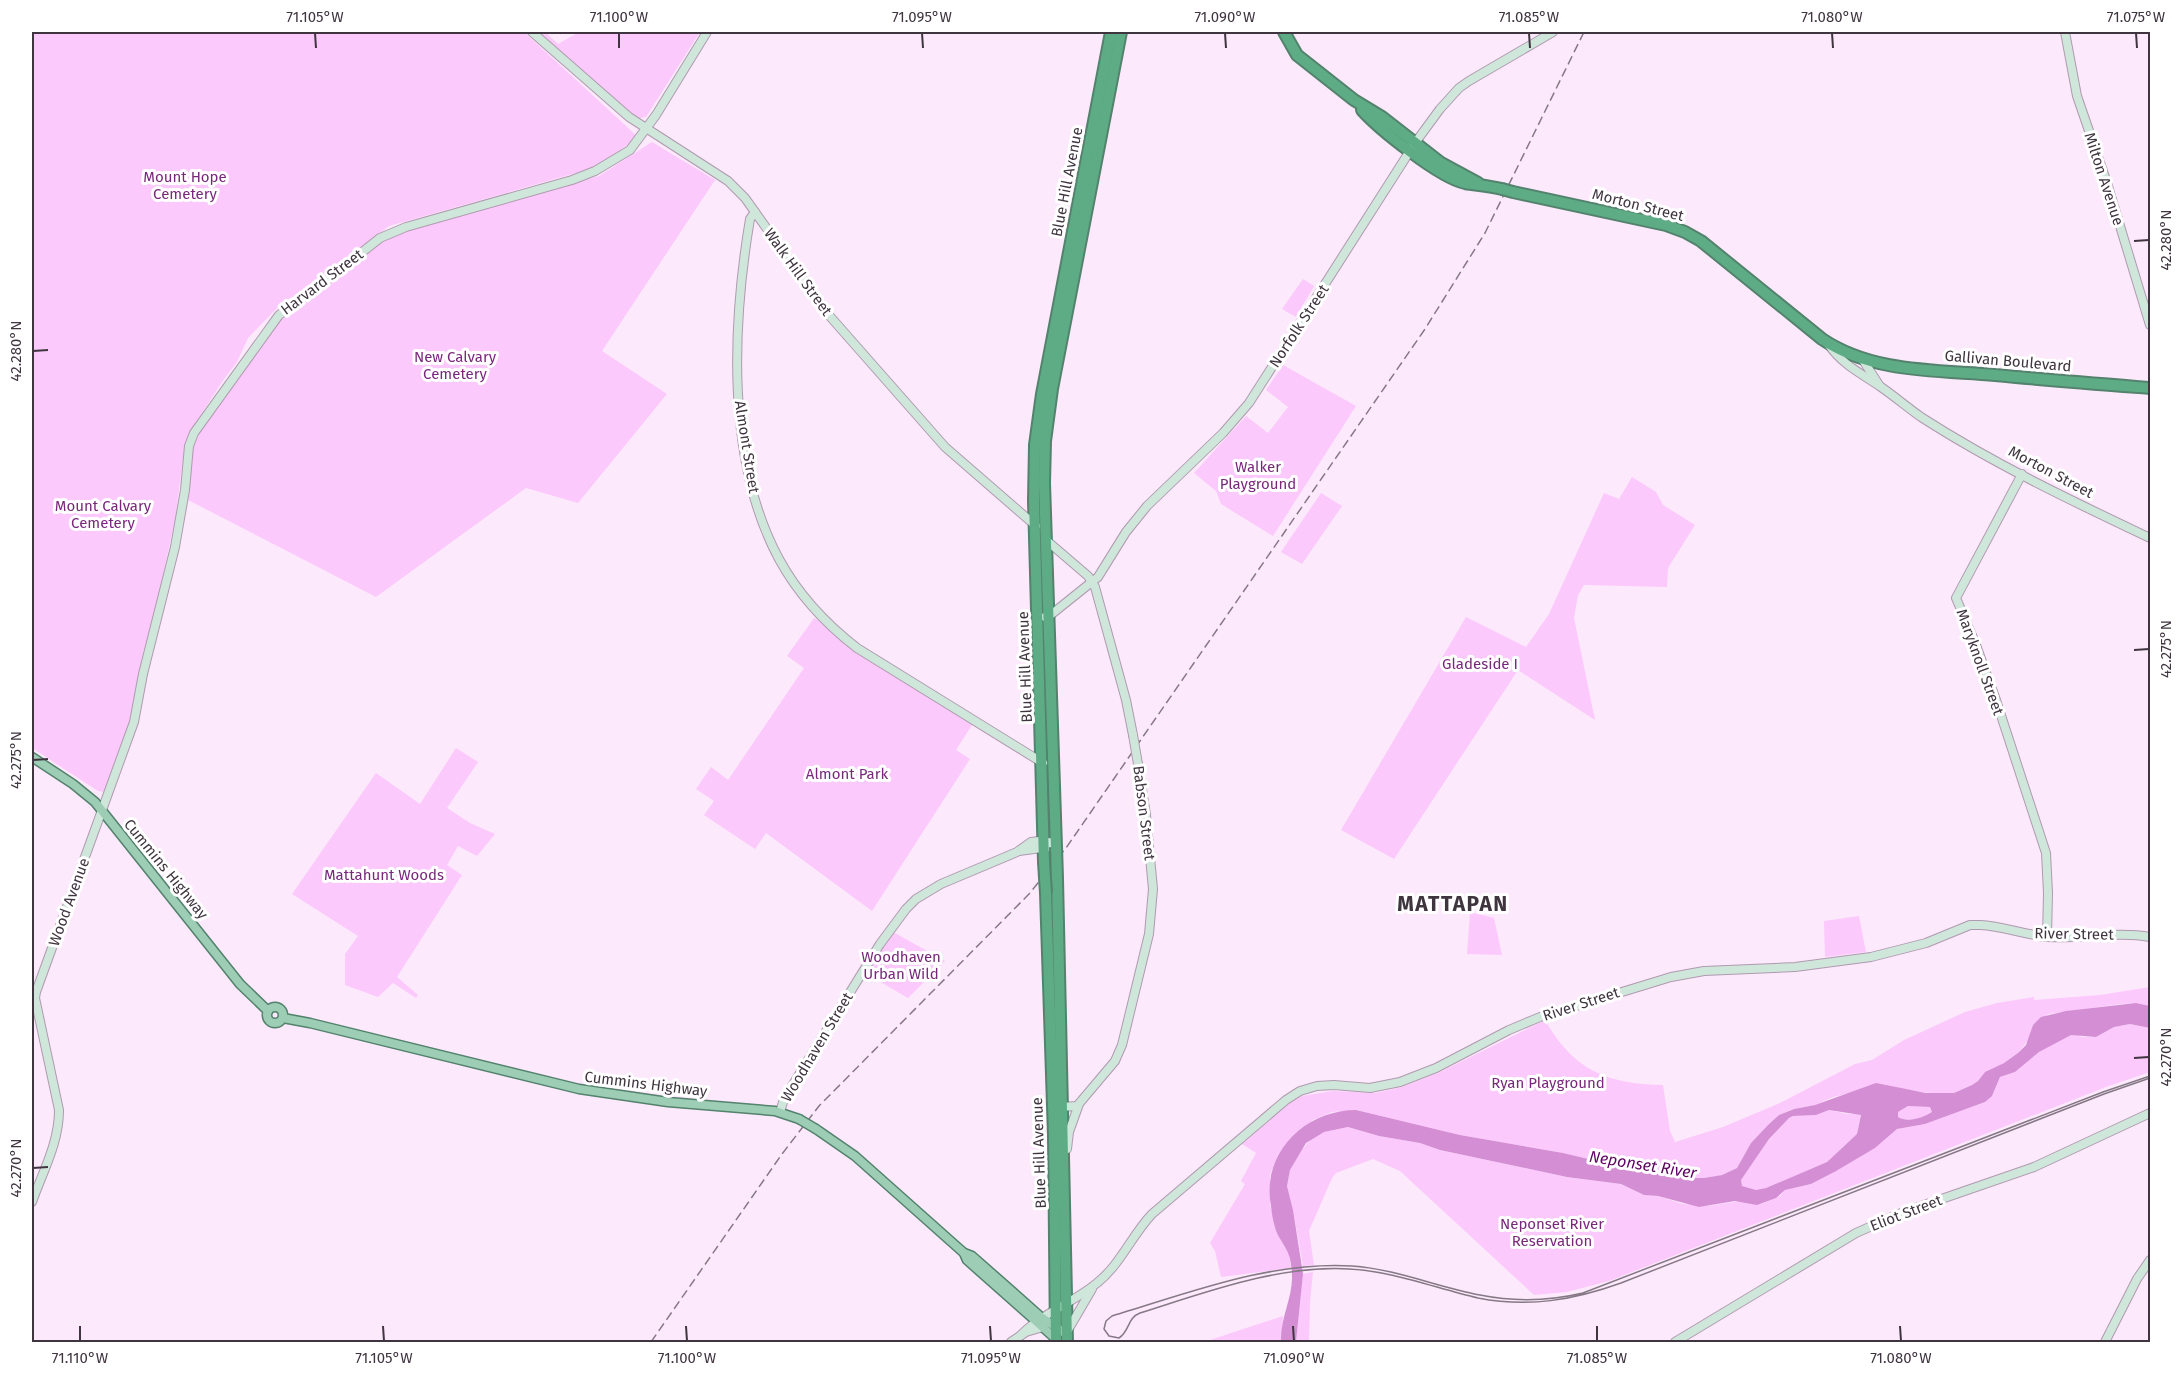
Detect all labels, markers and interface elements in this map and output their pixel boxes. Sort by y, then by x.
text: 71.105°W [286,8,344,26]
text: 71.100°W [590,8,649,26]
text: 71.095°W [892,8,953,26]
text: 71.090°W [1194,8,1256,26]
text: 71.085°W [1499,8,1560,26]
text: 71.080°W [1801,8,1863,26]
text: 71.075°W [2107,8,2166,26]
street label: Blue Hill Avenue [1048,126,1086,238]
street label: Milton Avenue [2080,130,2128,228]
park label: Mount Hope Cemetery [143,168,227,203]
street label: Morton Street [1590,185,1686,225]
text: 42.280°N [2157,210,2175,270]
street label: Walk Hill Street [760,225,836,320]
street label: Harvard Street [277,245,367,319]
street label: Norfolk Street [1266,281,1333,371]
text: 42.280°N [7,321,25,381]
street label: Gallivan Boulevard [1944,346,2072,376]
park label: New Calvary Cemetery [414,348,497,383]
street label: Almont Street [731,399,763,495]
street label: Morton Street [2005,442,2097,502]
park label: Walker Playground [1220,458,1296,493]
park label: Mount Calvary Cemetery [55,497,152,532]
street label: Maryknoll Street [1952,606,2008,718]
street label: Blue Hill Avenue [1014,611,1036,723]
text: 42.275°N [2157,620,2175,678]
park label: Gladeside I [1442,655,1518,673]
text: 42.275°N [7,731,25,789]
park label: Almont Park [806,765,888,783]
street label: Babson Street [1129,765,1159,862]
street label: Cummins Highway [120,815,212,923]
street label: Wood Avenue [45,855,93,949]
park label: Mattahunt Woods [324,866,444,884]
district label: MATTAPAN [1397,891,1509,917]
street label: River Street [2034,924,2114,944]
park label: Woodhaven Urban Wild [861,948,941,983]
street label: River Street [1541,983,1622,1025]
street label: Woodhaven Street [777,989,857,1105]
text: 42.270°N [2157,1028,2175,1086]
street label: Cummins Highway [584,1068,709,1101]
park label: Ryan Playground [1491,1074,1605,1092]
street label: Blue Hill Avenue [1028,1097,1050,1209]
text: 42.270°N [7,1139,25,1197]
water label: Neponset River [1588,1147,1699,1183]
street label: Eliot Street [1868,1191,1945,1235]
park label: Neponset River Reservation [1500,1215,1604,1250]
text: 71.110°W [52,1349,109,1367]
text: 71.105°W [355,1349,413,1367]
text: 71.100°W [658,1349,717,1367]
text: 71.095°W [961,1349,1022,1367]
text: 71.090°W [1263,1349,1325,1367]
text: 71.085°W [1567,1349,1628,1367]
text: 71.080°W [1870,1349,1932,1367]

